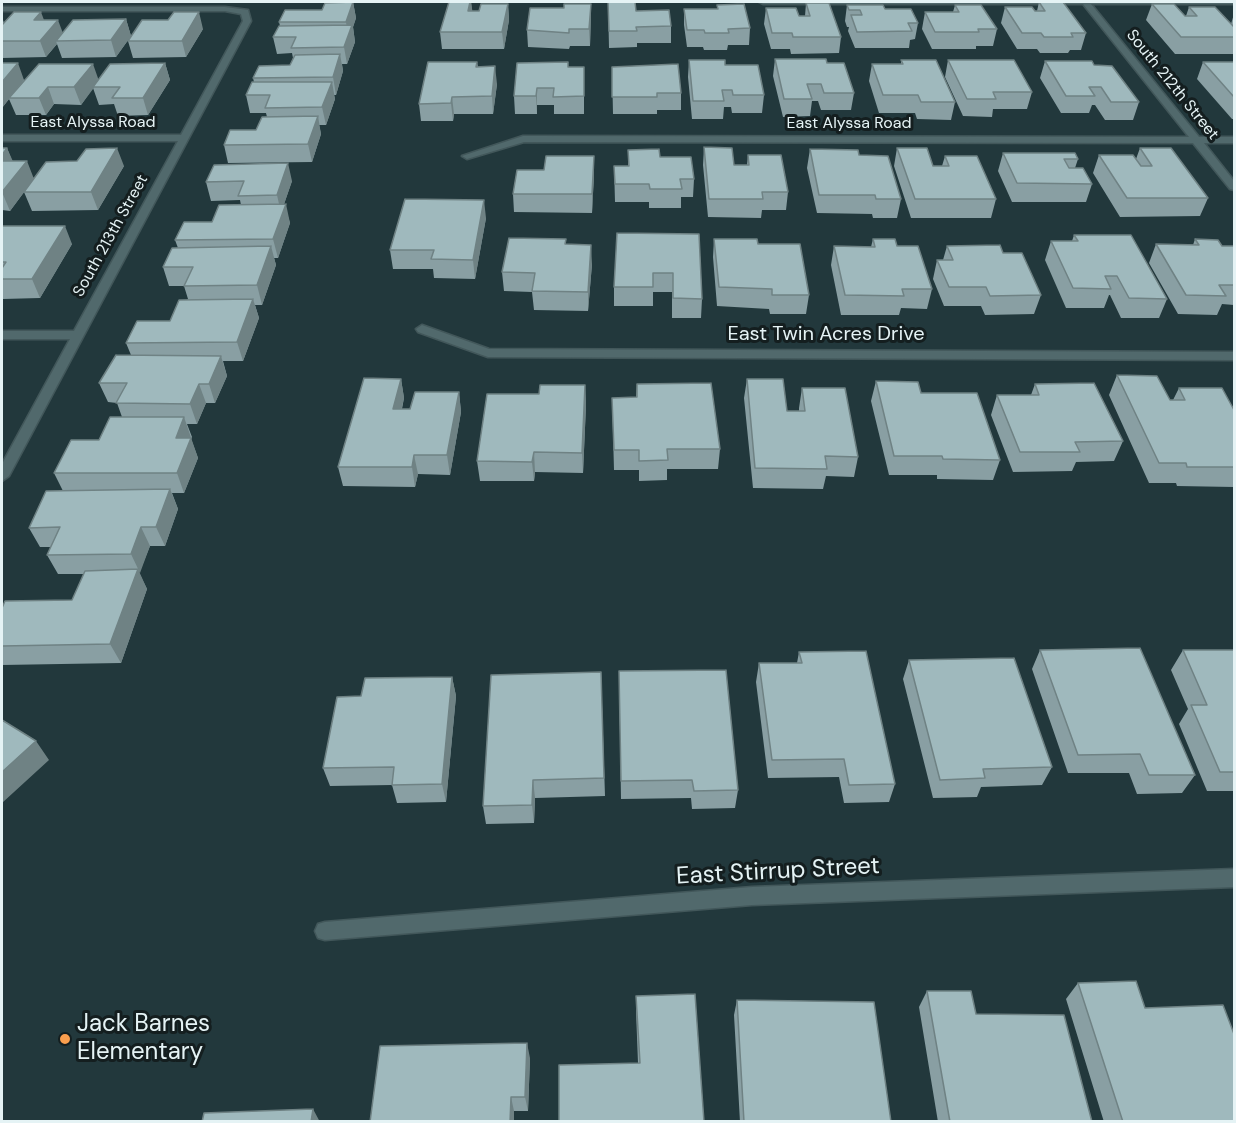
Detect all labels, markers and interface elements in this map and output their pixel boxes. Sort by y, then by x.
street label: South 212th Street [1122,26,1222,144]
street label: East Alyssa Road [31,113,155,133]
street label: East Alyssa Road [787,114,911,134]
street label: South 213th Street [70,172,152,300]
street label: East Twin Acres Drive [727,323,925,347]
street label: East Stirrup Street [675,852,881,892]
place label: Jack Barnes Elementary [77,1011,210,1067]
marker: Jack Barnes Elementary [58,1032,72,1046]

